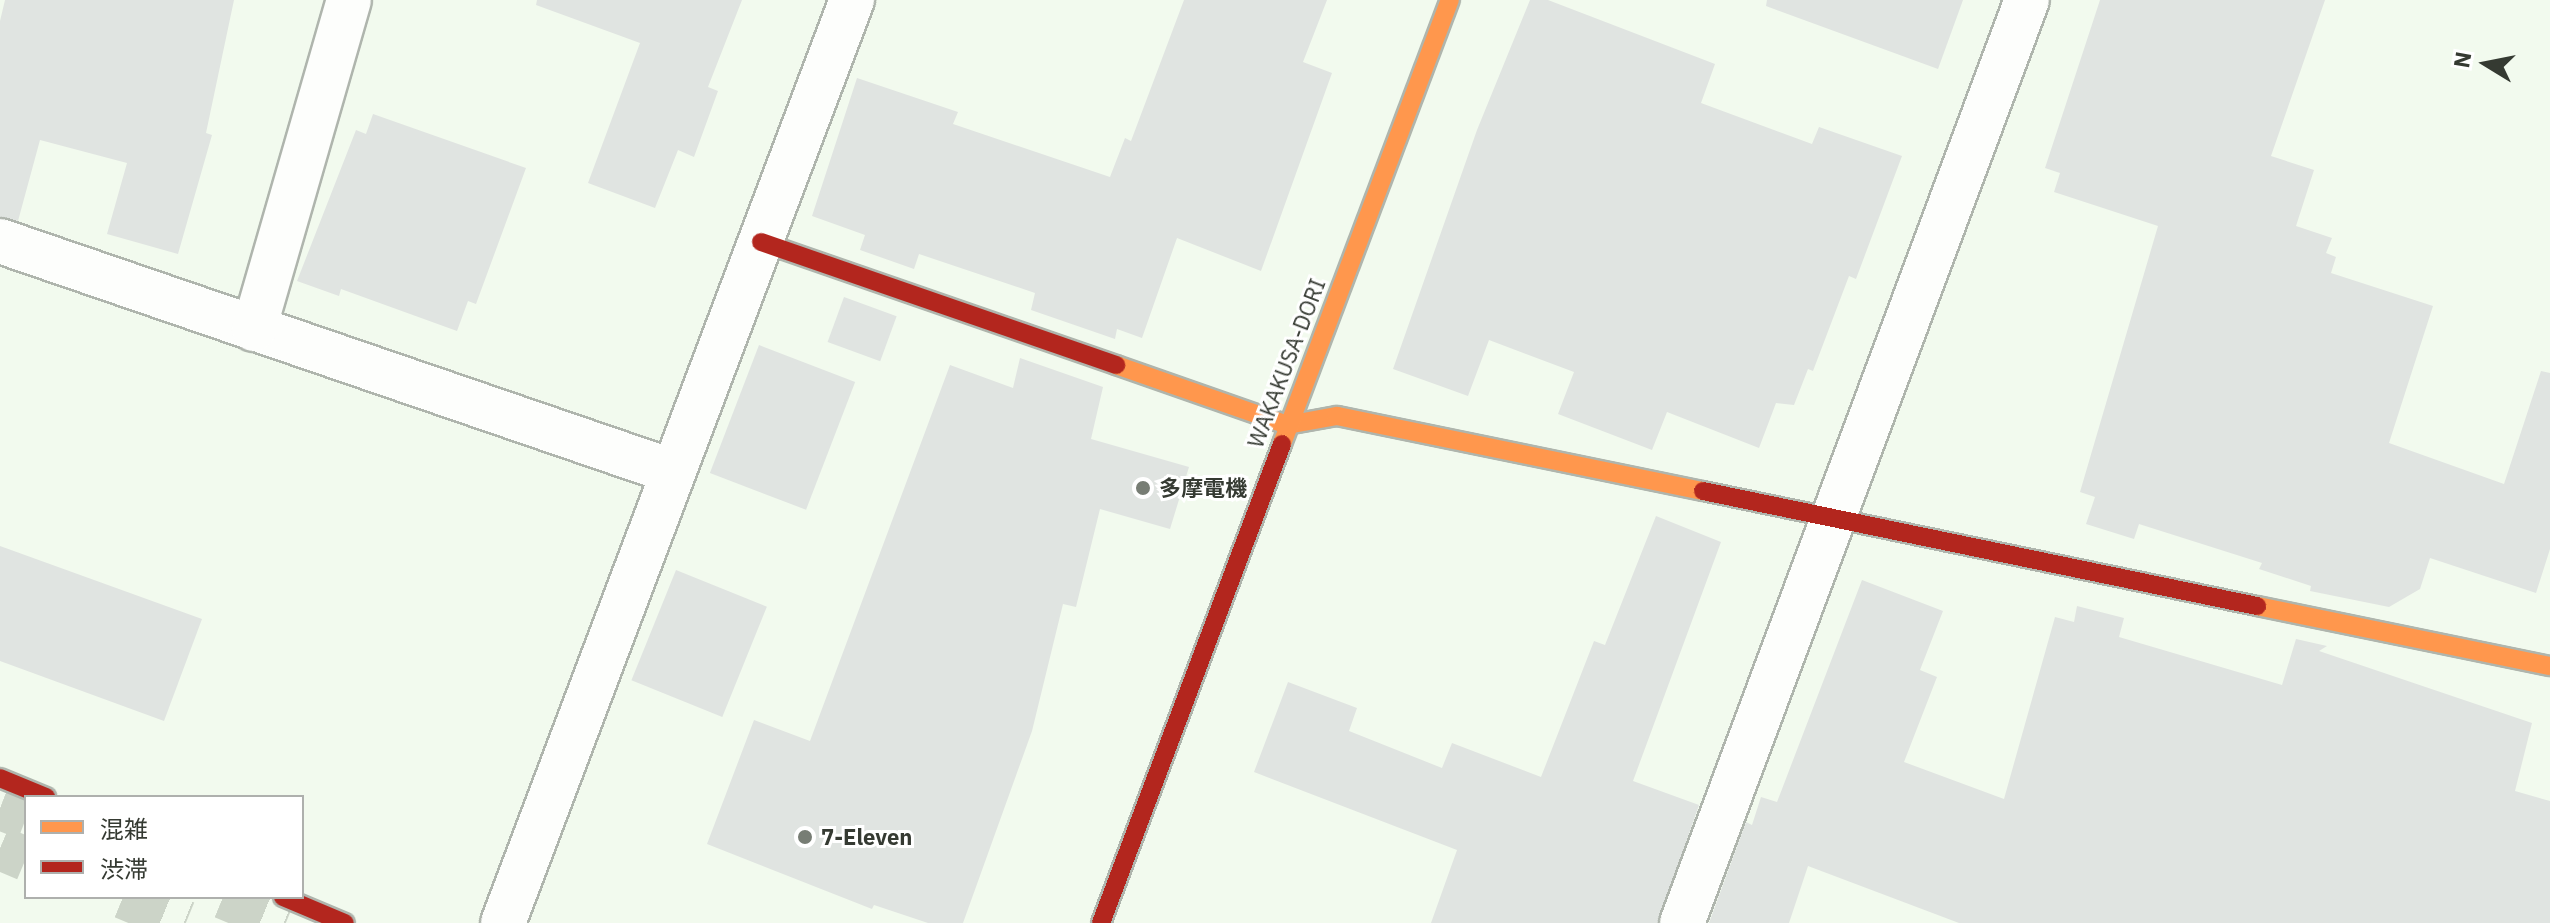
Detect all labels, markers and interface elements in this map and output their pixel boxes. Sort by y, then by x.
north arrow [2446,24,2526,104]
text: N [2446,49,2478,70]
street label: WAKAKUSA-DORI [1242,275,1330,451]
place label: 多摩電機 [1159,475,1247,501]
marker: 多摩電機 [1134,479,1152,497]
legend [24,795,304,899]
text: 混雑 [100,813,148,845]
place label: 7-Eleven [821,824,912,850]
marker: 7-Eleven [796,828,814,846]
text: 渋滞 [100,853,148,885]

